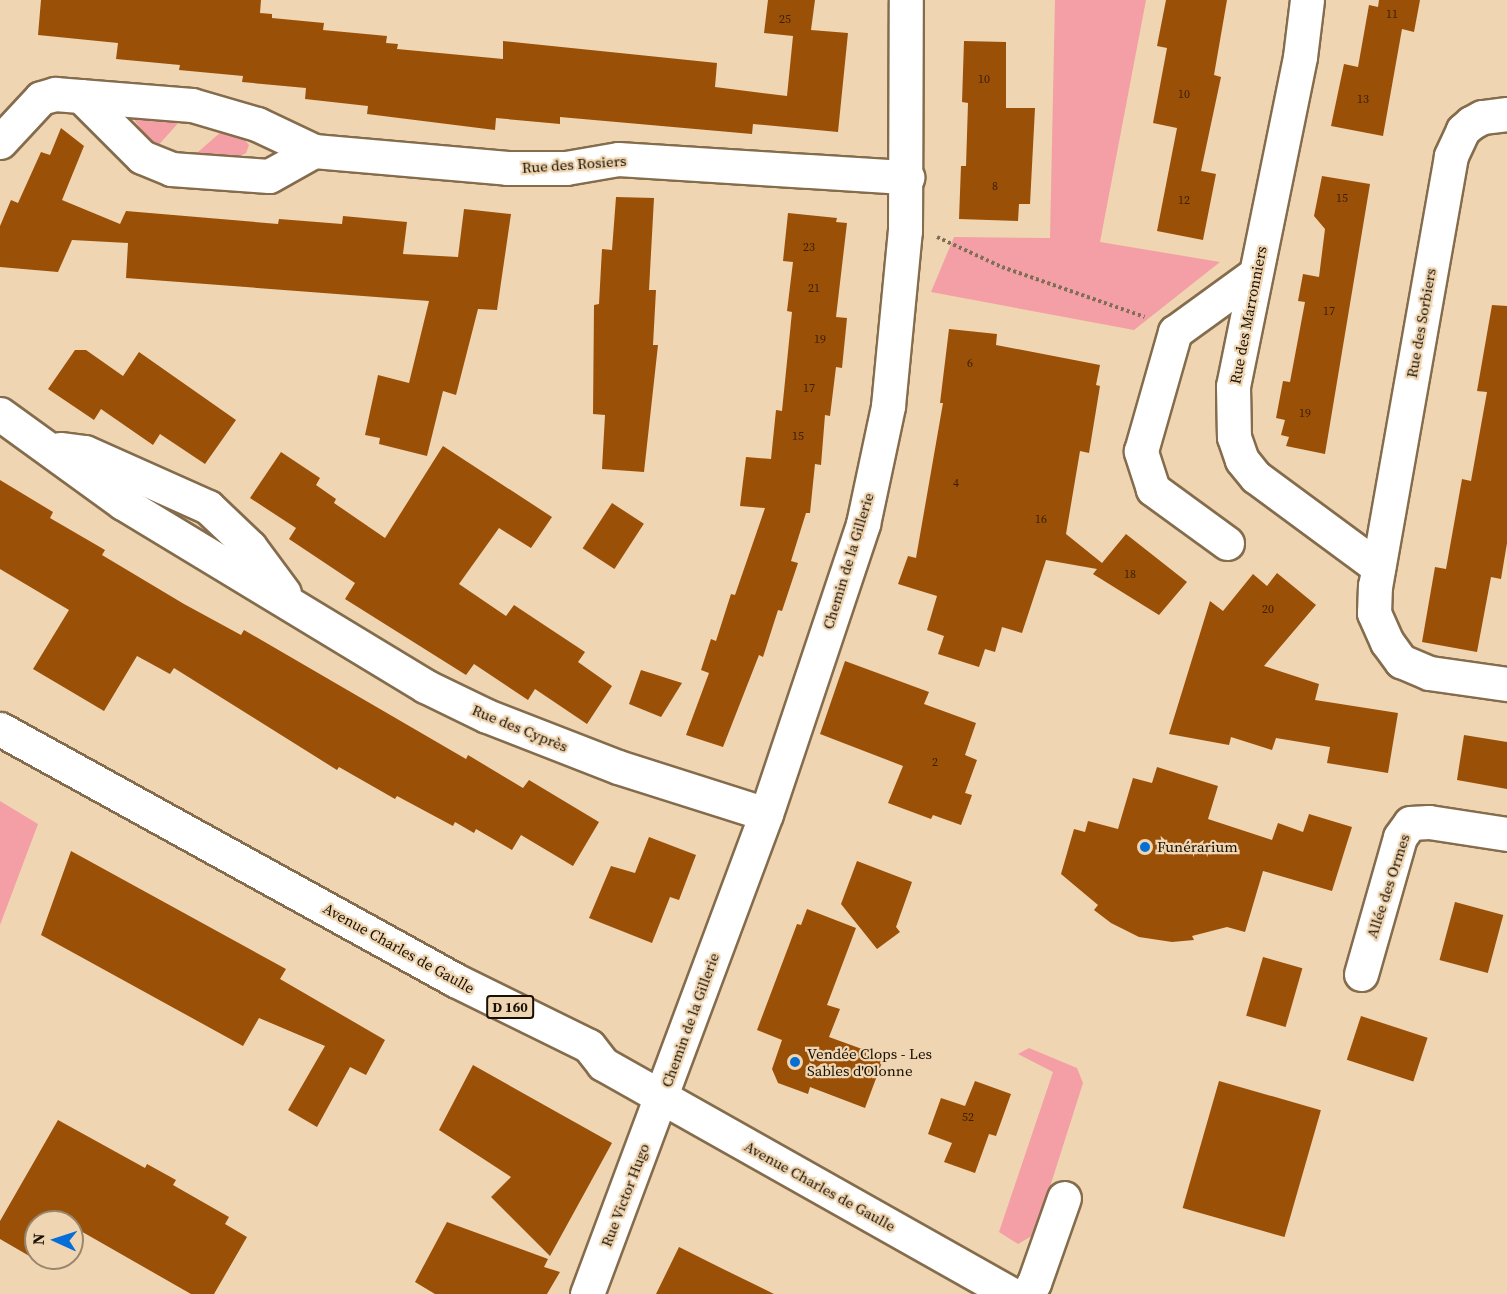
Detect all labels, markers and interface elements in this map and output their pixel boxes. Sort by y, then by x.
house number: 11 [1386,8,1398,22]
house number: 25 [779,13,791,27]
house number: 10 [978,73,990,87]
house number: 10 [1178,88,1190,102]
house number: 13 [1357,93,1369,107]
street label: Rue des Rosiers [521,151,627,177]
house number: 8 [992,180,998,194]
house number: 15 [1336,192,1348,206]
house number: 12 [1178,194,1190,208]
house number: 23 [803,241,815,255]
street label: Rue des Marronniers [1226,245,1270,385]
street label: Rue des Sorbiers [1402,267,1440,379]
house number: 21 [808,282,820,296]
house number: 17 [1323,305,1335,319]
house number: 19 [814,333,826,347]
house number: 6 [967,357,973,371]
house number: 17 [803,382,815,396]
house number: 19 [1299,407,1311,421]
house number: 15 [792,430,804,444]
house number: 4 [953,477,959,491]
street label: Chemin de la Gillerie [819,491,877,631]
house number: 16 [1035,513,1047,527]
house number: 18 [1124,568,1136,582]
house number: 20 [1262,603,1274,617]
street label: Rue des Cyprès [469,701,571,755]
house number: 2 [932,756,938,770]
street label: Allée des Ormes [1363,832,1413,940]
place label: Funérarium [1157,838,1238,856]
marker: Funérarium [1138,840,1152,854]
street label: Avenue Charles de Gaulle [320,899,478,997]
street label: Chemin de la Gillerie [657,950,723,1090]
road number: D 160 [486,996,534,1018]
place label: Vendée Clops - Les Sables d'Olonne [807,1044,932,1079]
marker: Vendée Clops - Les Sables d'Olonne [788,1055,802,1069]
house number: 52 [962,1111,974,1125]
street label: Avenue Charles de Gaulle [741,1137,899,1235]
street label: Rue Victor Hugo [597,1141,653,1249]
north arrow [24,1210,84,1270]
text: N [27,1233,49,1246]

